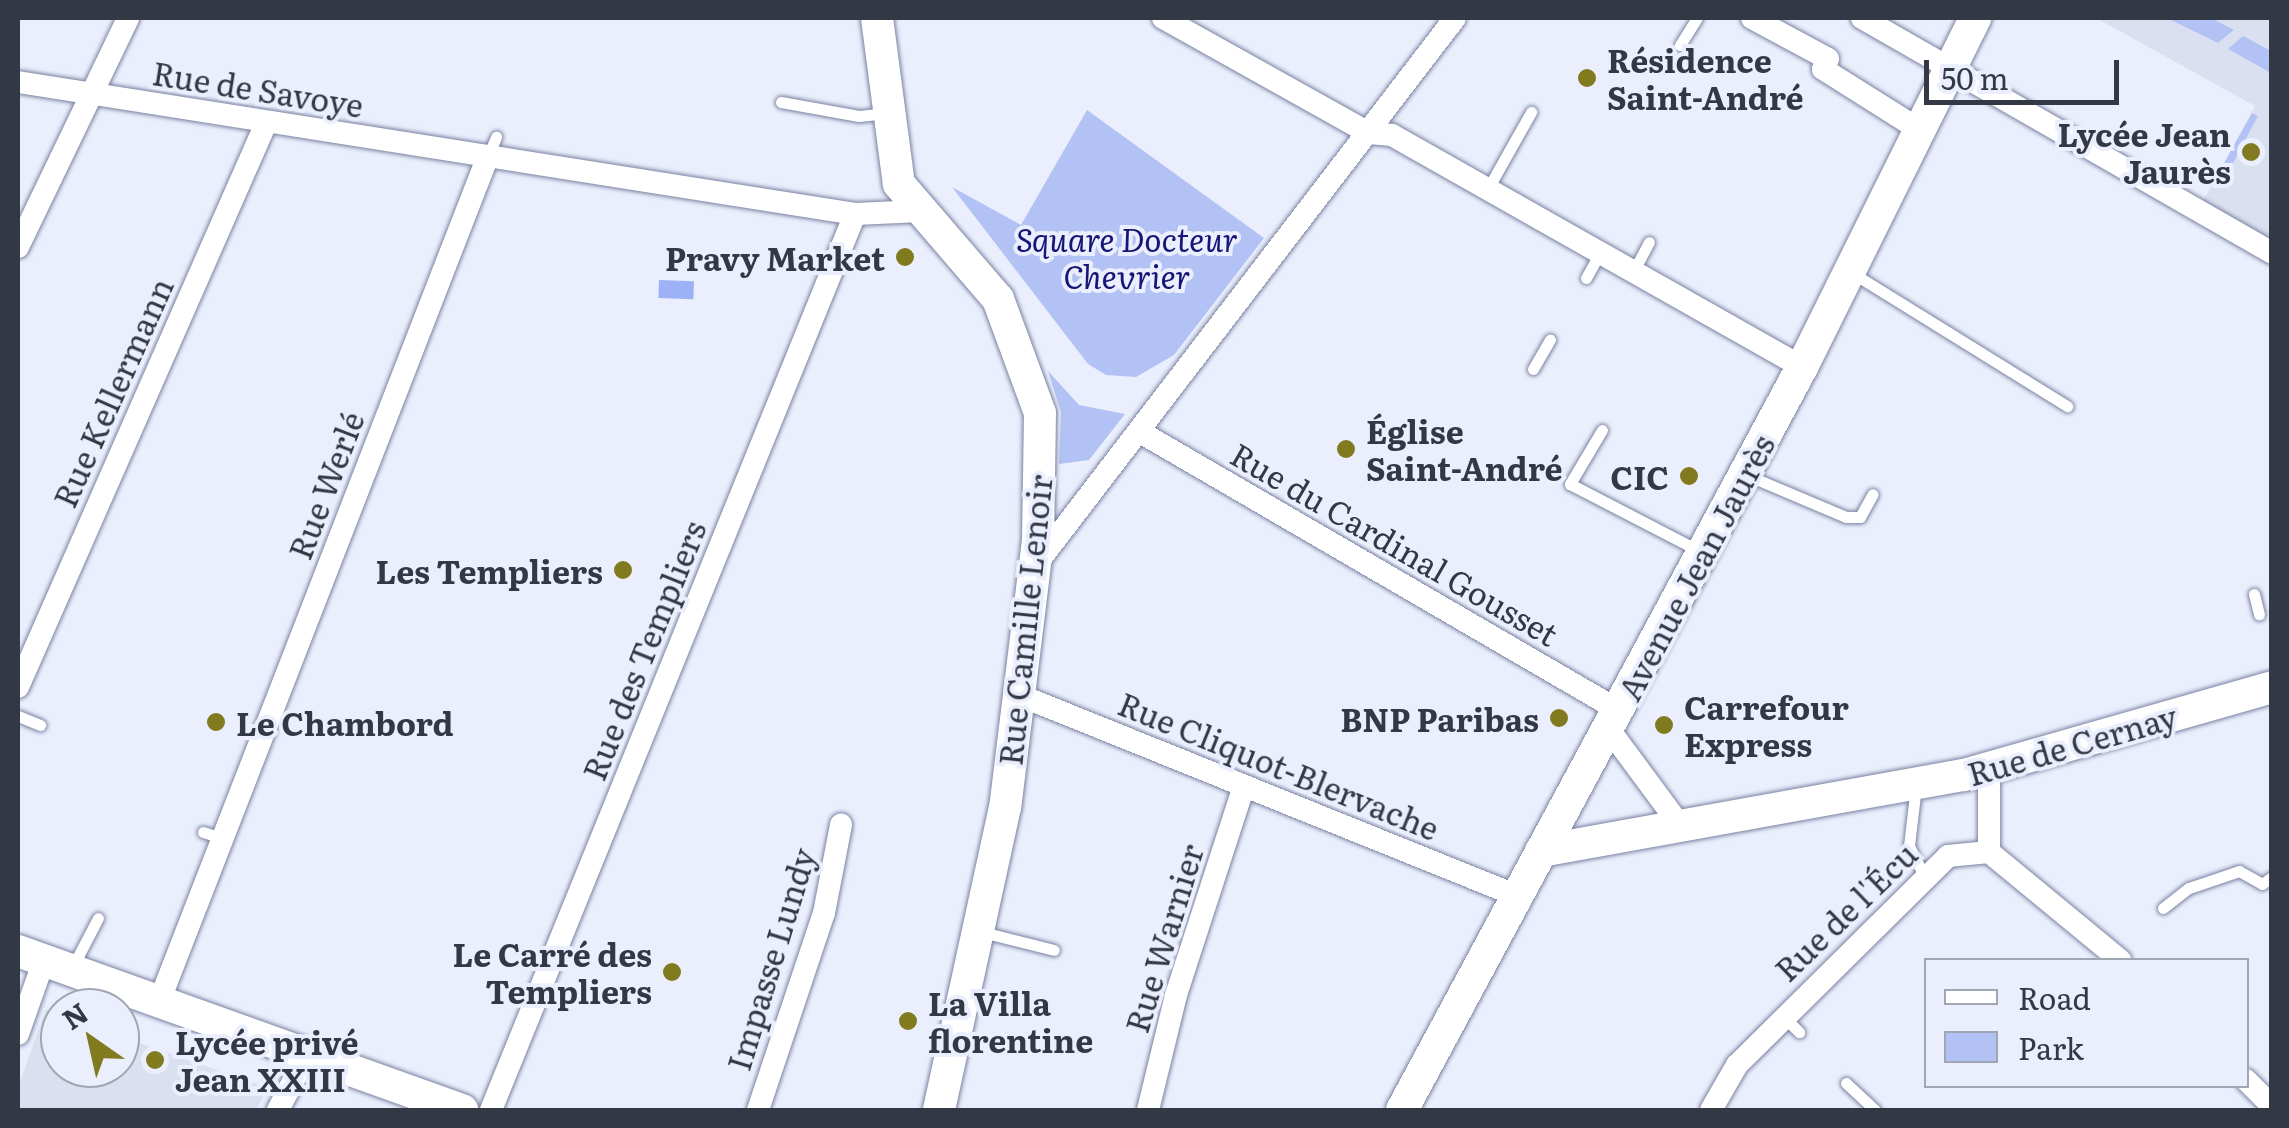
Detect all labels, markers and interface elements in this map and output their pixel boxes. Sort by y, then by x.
scale bar [1929,40,2124,102]
place label: Résidence Saint-André [1607,41,1804,116]
street label: Rue de Savoye [150,52,366,124]
text: 50 m [1941,55,2009,99]
marker: Résidence Saint-André [1576,67,1598,89]
place label: Lycée Jean Jaurès [2058,115,2231,190]
marker: Lycée Jean Jaurès [2240,141,2262,163]
park label: Square Docteur Chevrier [1016,220,1238,295]
place label: Pravy Market [665,238,885,276]
marker: Pravy Market [894,246,916,268]
street label: Rue Kellermann [44,271,180,513]
street label: Rue Werlé [279,406,371,564]
place label: Église Saint-André [1366,412,1563,487]
street label: Avenue Jean Jaurès [1609,428,1781,706]
street label: Rue du Cardinal Gousset [1225,434,1565,652]
marker: Église Saint-André [1335,438,1357,460]
place label: CIC [1610,457,1669,495]
marker: CIC [1678,465,1700,487]
street label: Rue Camille Lenoir [990,473,1058,767]
street label: Rue des Templiers [573,515,713,785]
place label: Les Templiers [375,551,603,589]
marker: Les Templiers [612,559,634,581]
street label: Rue Cliquot-Blervache [1113,683,1445,847]
place label: Carrefour Express [1684,688,1849,763]
street label: Rue de Cernay [1963,696,2181,792]
place label: BNP Paribas [1340,699,1539,737]
place label: Le Chambord [236,703,454,741]
marker: BNP Paribas [1548,707,1570,729]
marker: Le Chambord [205,711,227,733]
marker: Carrefour Express [1653,714,1675,736]
street label: Rue de l'Écu [1766,834,1924,988]
street label: Rue Warnier [1116,839,1210,1037]
street label: Impasse Lundy [718,843,822,1075]
place label: Le Carré des Templiers [453,935,652,1010]
legend [1924,958,2249,1088]
marker: Le Carré des Templiers [661,961,683,983]
text: Road [2018,975,2091,1019]
place label: La Villa florentine [928,984,1093,1059]
north arrow [40,988,140,1088]
text: N [53,991,96,1039]
marker: La Villa florentine [897,1010,919,1032]
place label: Lycée privé Jean XXIII [175,1023,359,1098]
text: Park [2018,1025,2084,1069]
marker: Lycée privé Jean XXIII [144,1049,166,1071]

